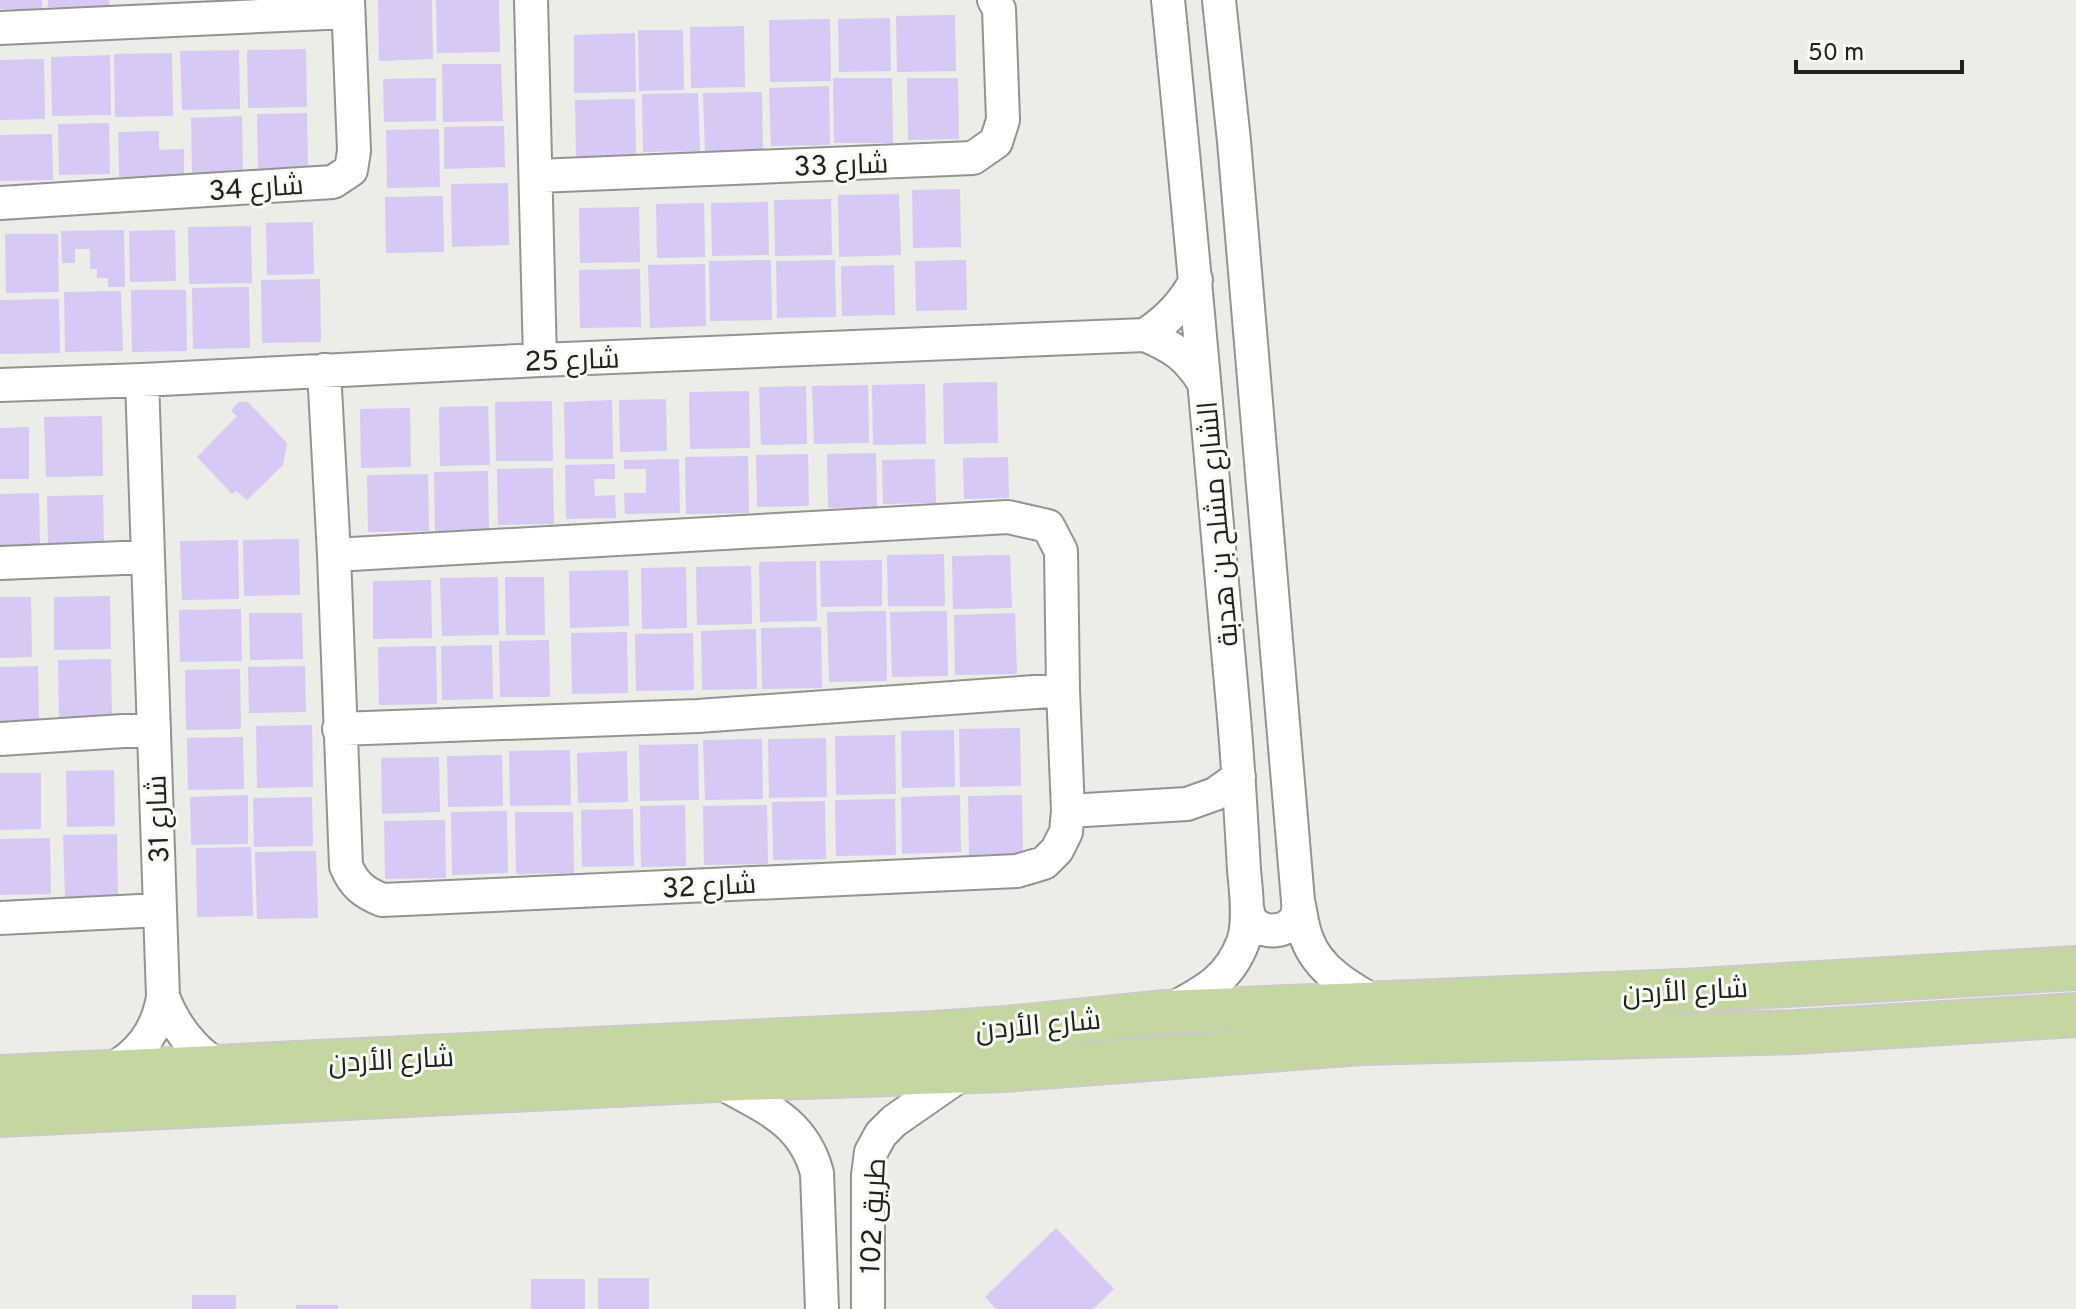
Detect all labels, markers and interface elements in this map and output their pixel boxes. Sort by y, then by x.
scale bar [1796,24,1962,74]
text: 50 m [1808,39,1864,69]
street label: شارع 33 [793,147,889,187]
street label: شارع 34 [208,169,305,211]
street label: شارع 25 [524,342,620,382]
street label: الشارع مشلح بن هدبة [1191,399,1249,648]
street label: شارع 31 [140,774,180,864]
street label: شارع 32 [661,868,757,908]
street label: شارع الأردن [1621,972,1749,1014]
street label: شارع الأردن [974,1004,1103,1050]
street label: شارع الأردن [327,1041,455,1083]
street label: طريق 102 [854,1157,896,1275]

